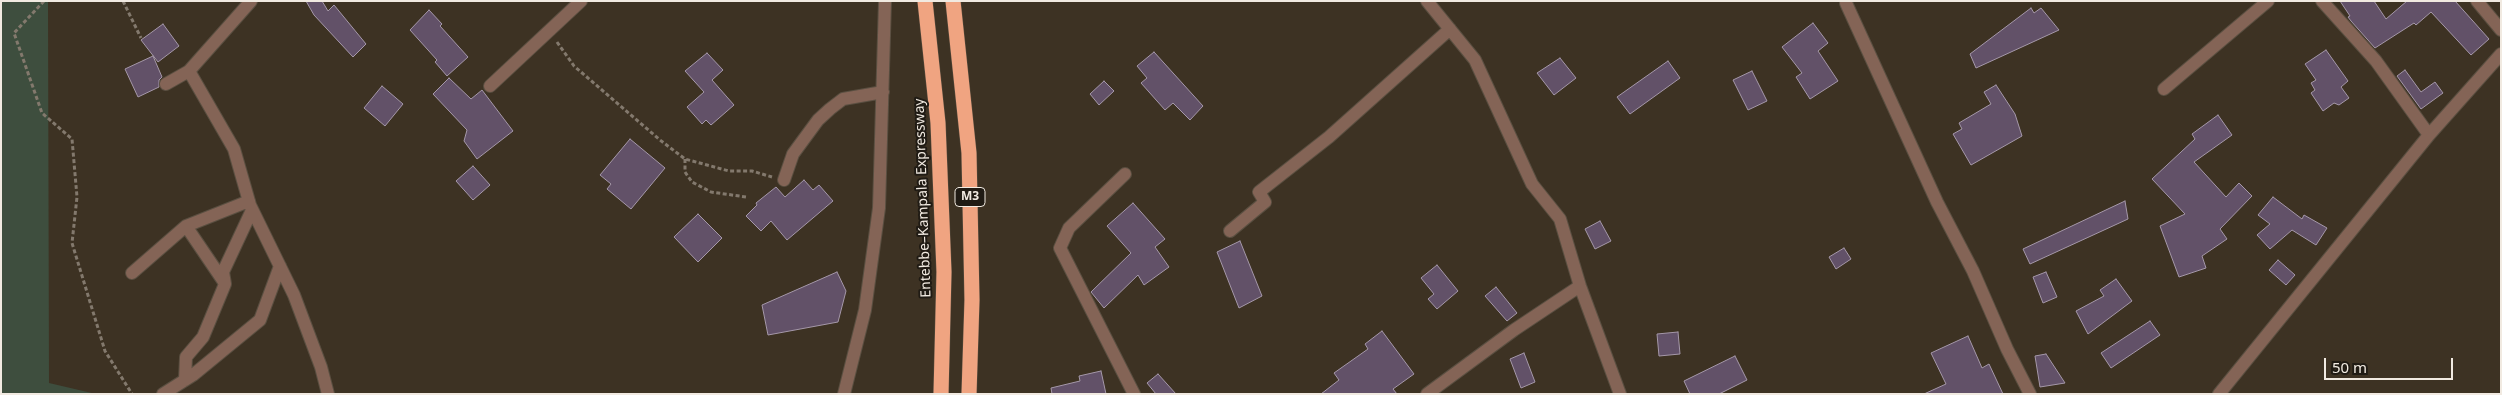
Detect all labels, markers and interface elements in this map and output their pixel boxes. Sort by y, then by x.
street label: Entebbe–Kampala Expressway [911,98,935,298]
road number: M3 [955,188,985,206]
scale bar [2327,348,2456,380]
text: 50 m [2332,357,2367,377]

